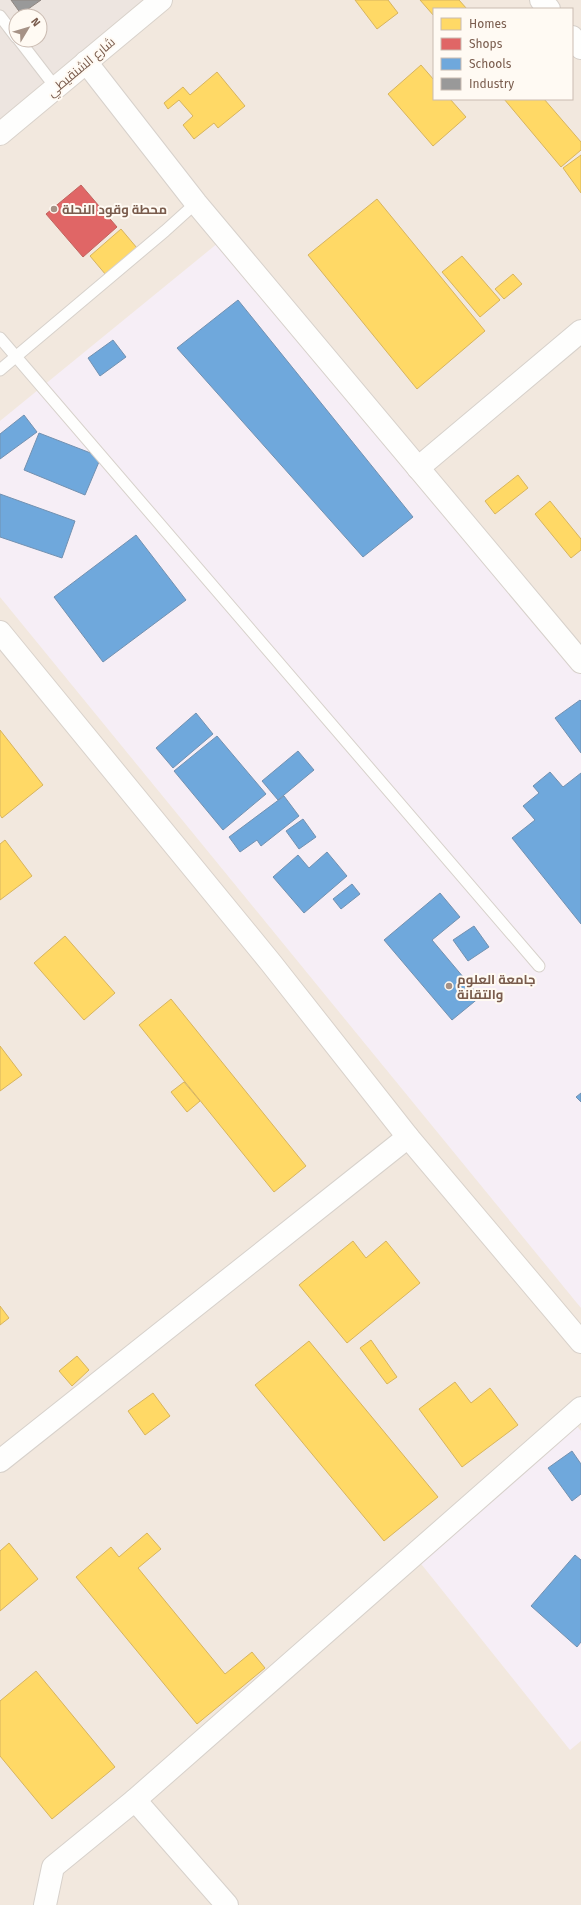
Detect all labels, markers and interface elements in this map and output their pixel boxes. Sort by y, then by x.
north arrow [8,8,48,48]
legend [433,8,573,100]
text: N [28,15,43,29]
text: Homes [469,17,507,31]
street label: شارع الشنقيطي [44,34,120,102]
text: Shops [469,37,503,51]
text: Schools [469,57,512,71]
text: Industry [469,77,514,91]
place label: محطة وقود النحلة [62,202,167,218]
marker: محطة وقود النحلة [49,204,59,214]
place label: جامعة العلوم والتقانة [457,972,535,1003]
marker: جامعة العلوم والتقانة [444,981,454,991]

